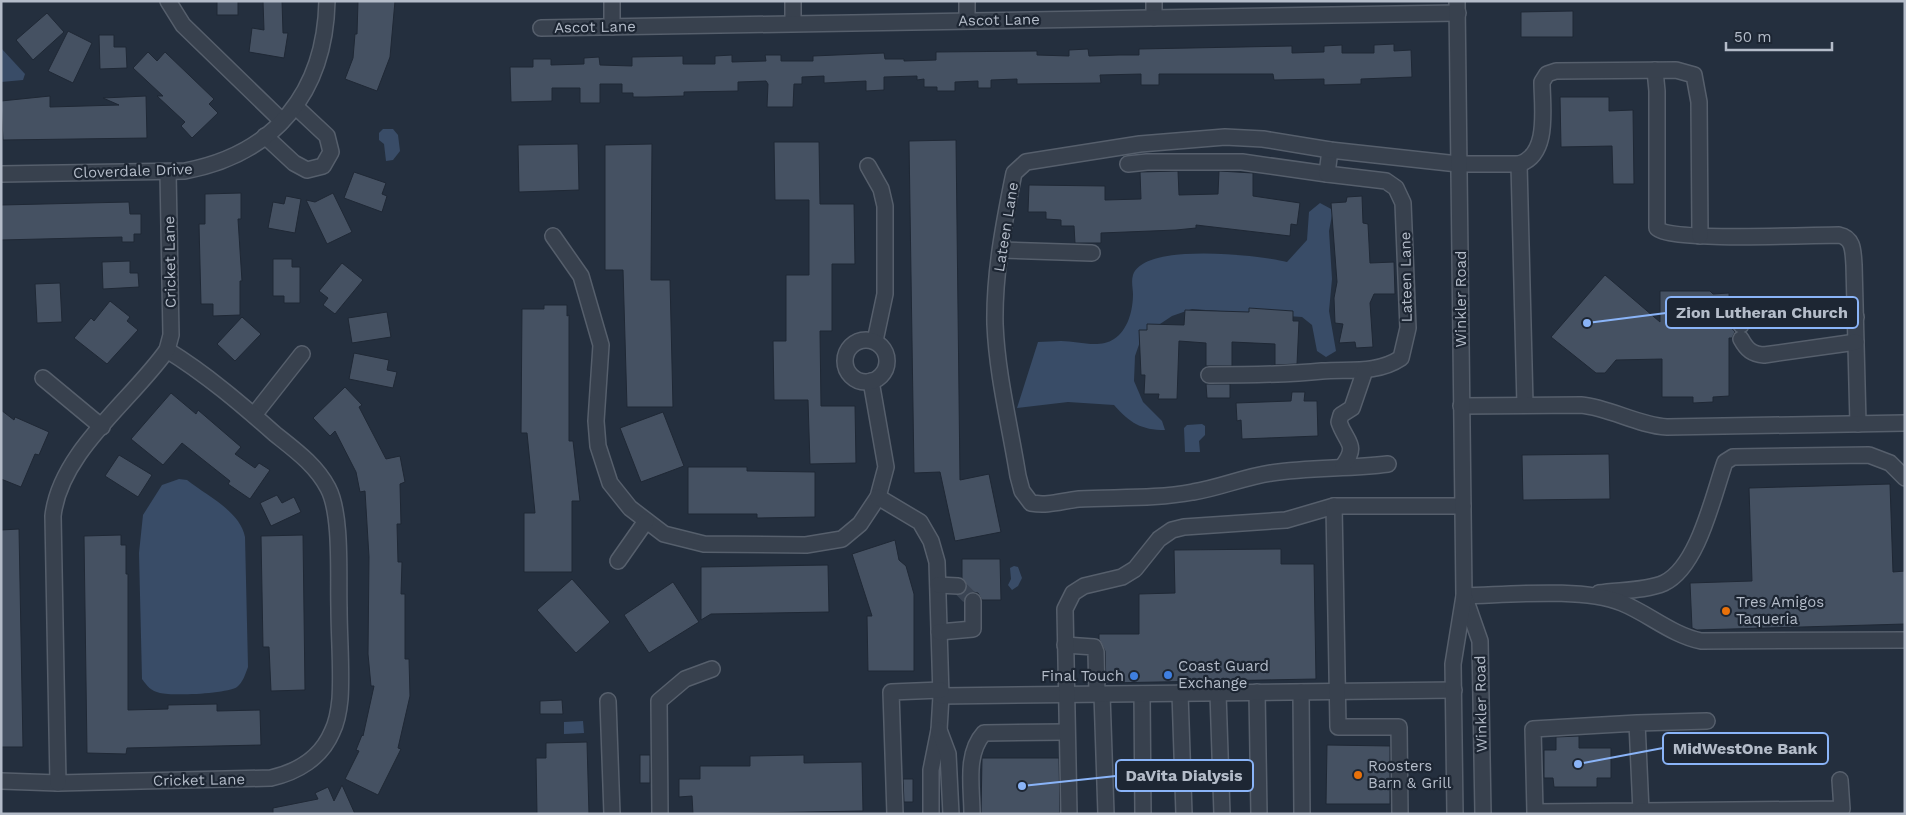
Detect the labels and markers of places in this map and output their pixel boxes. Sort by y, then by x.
callout: Zion Lutheran Church [1666,297,1858,328]
place label: Tres Amigos Taqueria [1736,593,1824,628]
marker: Tres Amigos Taqueria [1720,605,1732,617]
place label: Coast Guard Exchange [1178,657,1269,692]
place label: Final Touch [1041,667,1124,685]
marker: Coast Guard Exchange [1162,669,1174,681]
marker: Final Touch [1128,670,1140,682]
callout: MidWestOne Bank [1663,733,1828,764]
place label: Roosters Barn & Grill [1368,757,1452,792]
callout: DaVita Dialysis [1116,760,1253,791]
marker: Roosters Barn & Grill [1352,769,1364,781]

